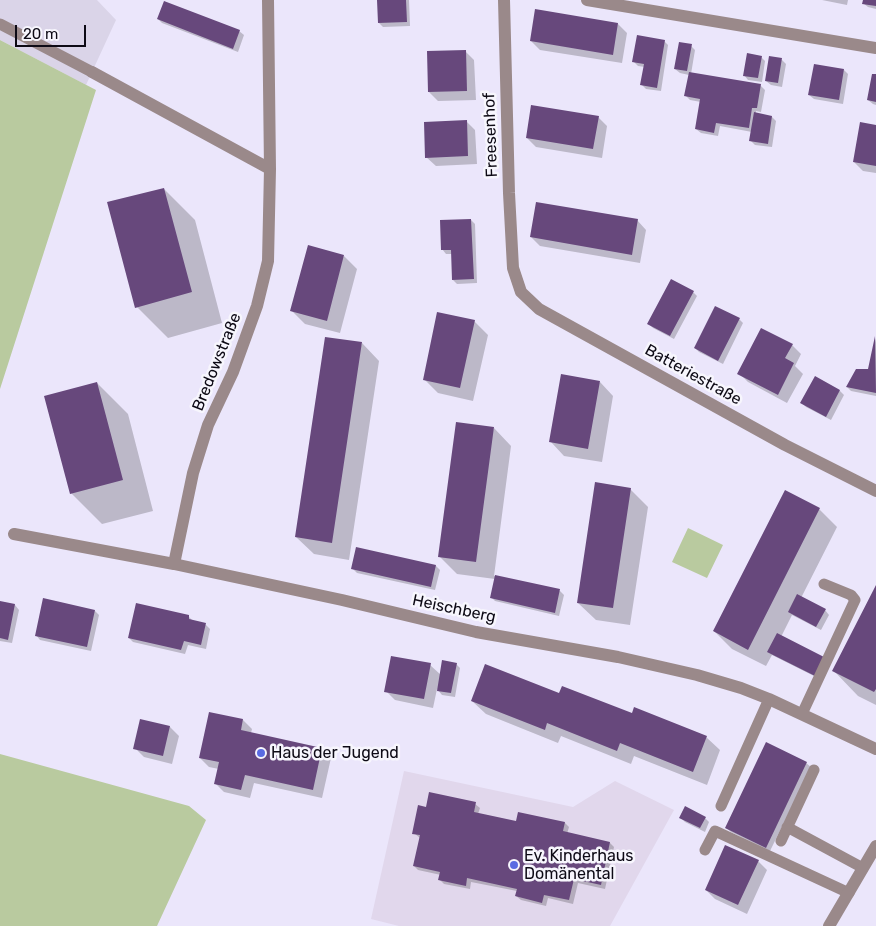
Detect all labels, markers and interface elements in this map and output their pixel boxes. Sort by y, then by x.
scale bar [18,15,89,47]
text: 20 m [23,25,58,43]
street label: Freesenhof [480,92,502,178]
street label: Bredowstraße [189,310,245,414]
street label: Batteriestraße [641,341,745,409]
street label: Heischberg [410,591,498,627]
place label: Haus der Jugend [271,743,399,763]
marker: Haus der Jugend [255,747,267,759]
place label: Ev. Kinderhaus Domänental [524,846,634,884]
marker: Ev. Kinderhaus Domänental [508,859,520,871]

